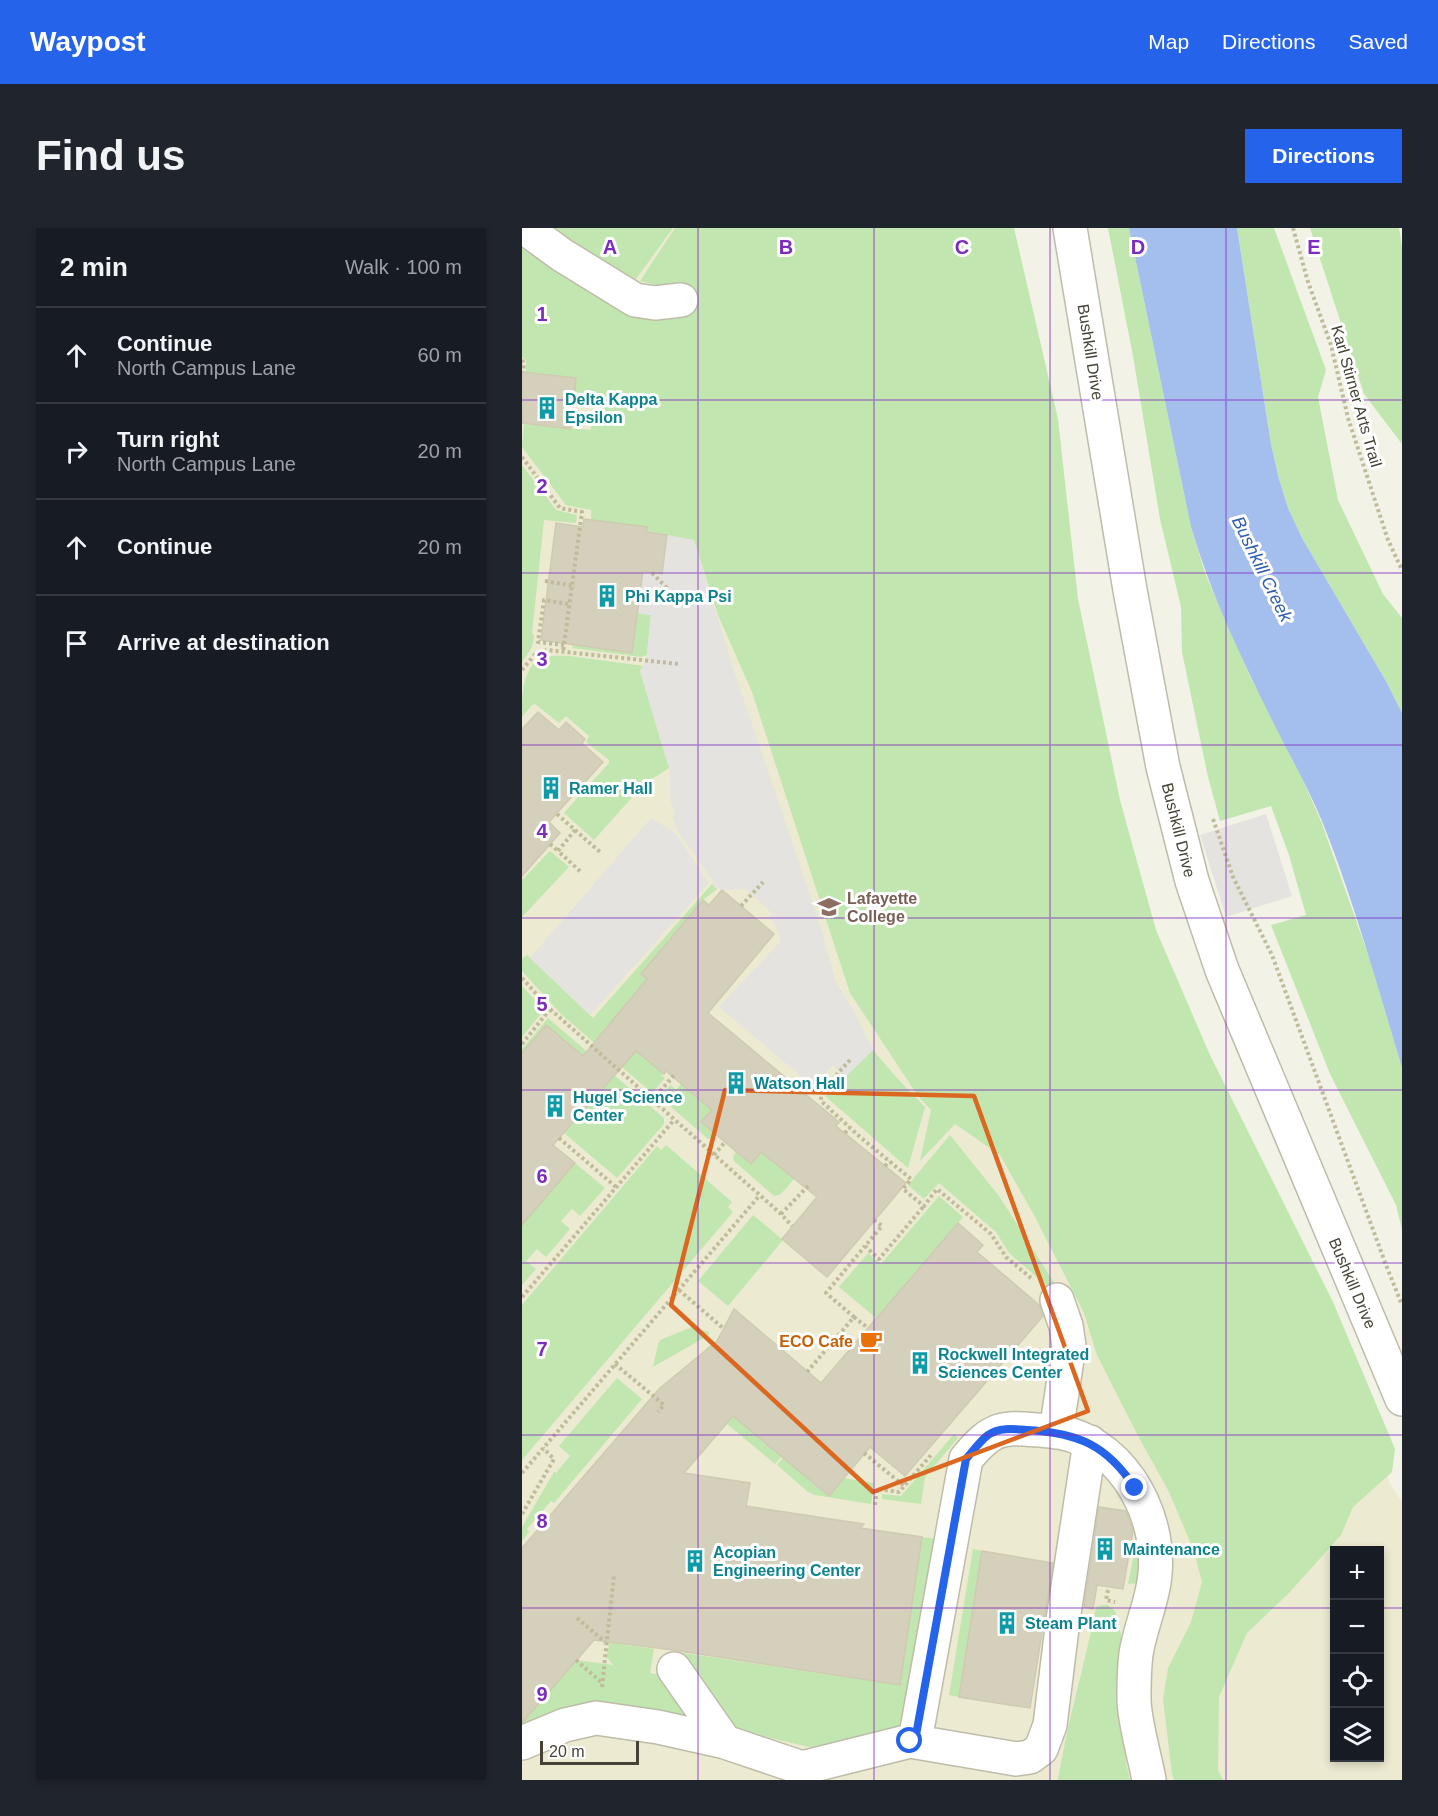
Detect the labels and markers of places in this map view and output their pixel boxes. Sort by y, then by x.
place label: Delta Kappa Epsilon [565,391,658,426]
building icon: Delta Kappa Epsilon [534,395,560,421]
building icon: Phi Kappa Psi [594,583,620,609]
place label: Phi Kappa Psi [625,588,732,605]
building icon: Ramer Hall [538,775,564,801]
place label: Ramer Hall [569,780,653,797]
place label: Lafayette College [847,890,917,925]
school or university icon: Lafayette College [816,894,842,920]
building icon: Watson Hall [723,1070,749,1096]
place label: Watson Hall [754,1075,845,1092]
place label: Hugel Science Center [573,1089,682,1124]
building icon: Hugel Science Center [542,1093,568,1119]
cafe icon: ECO Cafe [858,1328,884,1354]
place label: ECO Cafe [779,1333,853,1350]
place label: Rockwell Integrated Sciences Center [938,1346,1089,1381]
building icon: Rockwell Integrated Sciences Center [907,1350,933,1376]
building icon: Maintenance [1092,1536,1118,1562]
place label: Maintenance [1123,1541,1220,1558]
place label: Acopian Engineering Center [713,1544,861,1579]
building icon: Acopian Engineering Center [682,1548,708,1574]
building icon: Steam Plant [994,1610,1020,1636]
place label: Steam Plant [1025,1615,1117,1632]

